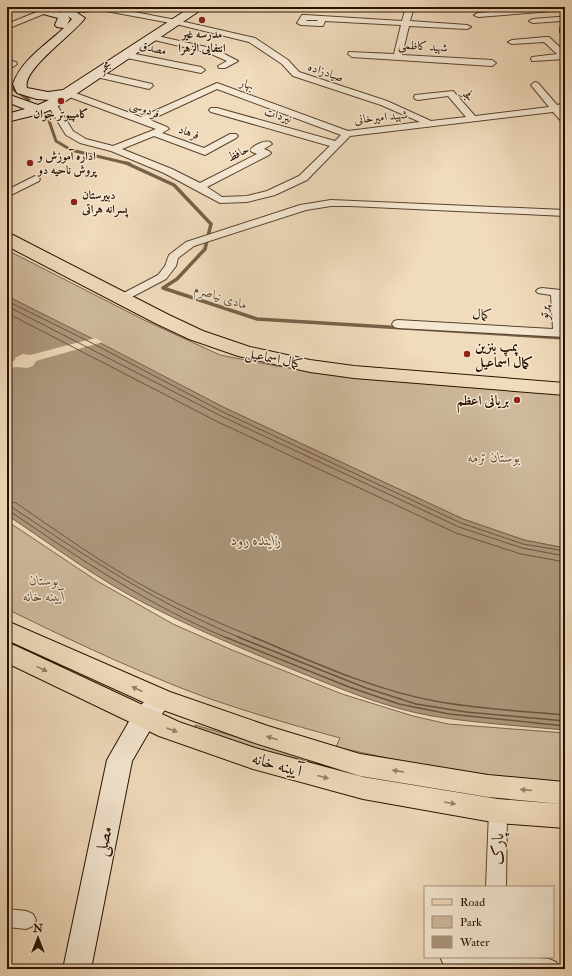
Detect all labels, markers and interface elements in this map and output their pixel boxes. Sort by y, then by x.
marker: مدرسه غیر انتفایی الزهرا [197,15,207,25]
place label: مدرسه غیر انتفایی الزهرا [178,27,226,56]
street label: شهید کاظمی [398,37,448,57]
street label: مصدق [138,38,168,59]
street label: مجمر [94,58,115,78]
street label: صیادزاده [306,59,346,86]
street label: بهار [237,75,256,94]
street label: فجر [457,84,477,105]
marker: کامپیوتر جوان [56,96,66,106]
street label: فردوسی [127,97,162,123]
street label: نیردات [262,104,293,127]
place label: کامپیوتر جوان [33,107,89,122]
street label: شهید امیرخانی [354,107,408,128]
street label: فرهاد [176,122,201,143]
street label: حافظ [225,142,252,165]
place label: اداره آموزش و پروش ناحیه دو [36,148,98,178]
marker: اداره آموزش و پروش ناحیه دو [25,158,35,168]
place label: دبیرستان پسرانه هراتی [81,188,129,218]
marker: دبیرستان پسرانه هراتی [69,197,79,207]
water label: مادی نیاصرم [191,281,249,316]
street label: پرتو [535,304,552,322]
street label: کمال [472,305,492,323]
place label: پمپ بنزین کمال اسماعیل [475,338,533,372]
street label: کمال اسماعیل [244,344,304,375]
marker: پمپ بنزین کمال اسماعیل [462,349,472,359]
place label: بریانی اعظم [457,392,509,413]
marker: بریانی اعظم [512,395,522,405]
park label: بوستان ترمه [468,449,520,466]
water label: زاینده رود [231,531,281,550]
park label: بوستان آیینه خانه [23,572,65,605]
one-way arrow [36,666,48,672]
one-way arrow [131,685,143,692]
one-way arrow [167,727,179,733]
one-way arrow [266,735,278,741]
street label: آیینه خانه [249,747,307,782]
one-way arrow [391,768,404,774]
one-way arrow [317,774,329,780]
one-way arrow [520,786,532,793]
one-way arrow [444,800,456,806]
street label: مصلی [90,824,119,858]
street label: پارک [487,832,510,865]
legend [424,886,554,958]
text: Road [460,895,485,910]
text: Park [460,915,482,930]
north arrow [18,918,58,958]
text: N [32,922,44,935]
text: Water [459,935,490,950]

